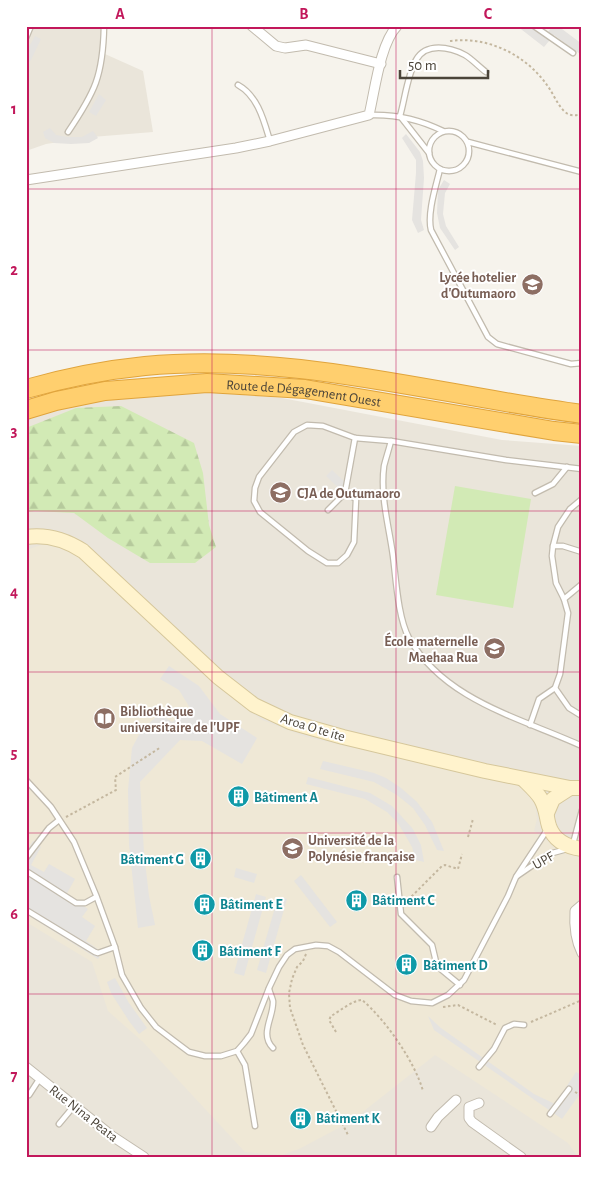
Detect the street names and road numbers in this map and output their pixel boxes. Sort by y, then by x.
street label: Route de Dégagement Ouest [226,378,383,410]
street label: Aroa O te ite [279,712,347,744]
street label: UPF [530,849,557,872]
street label: Rue Nina Peata [46,1083,121,1145]

